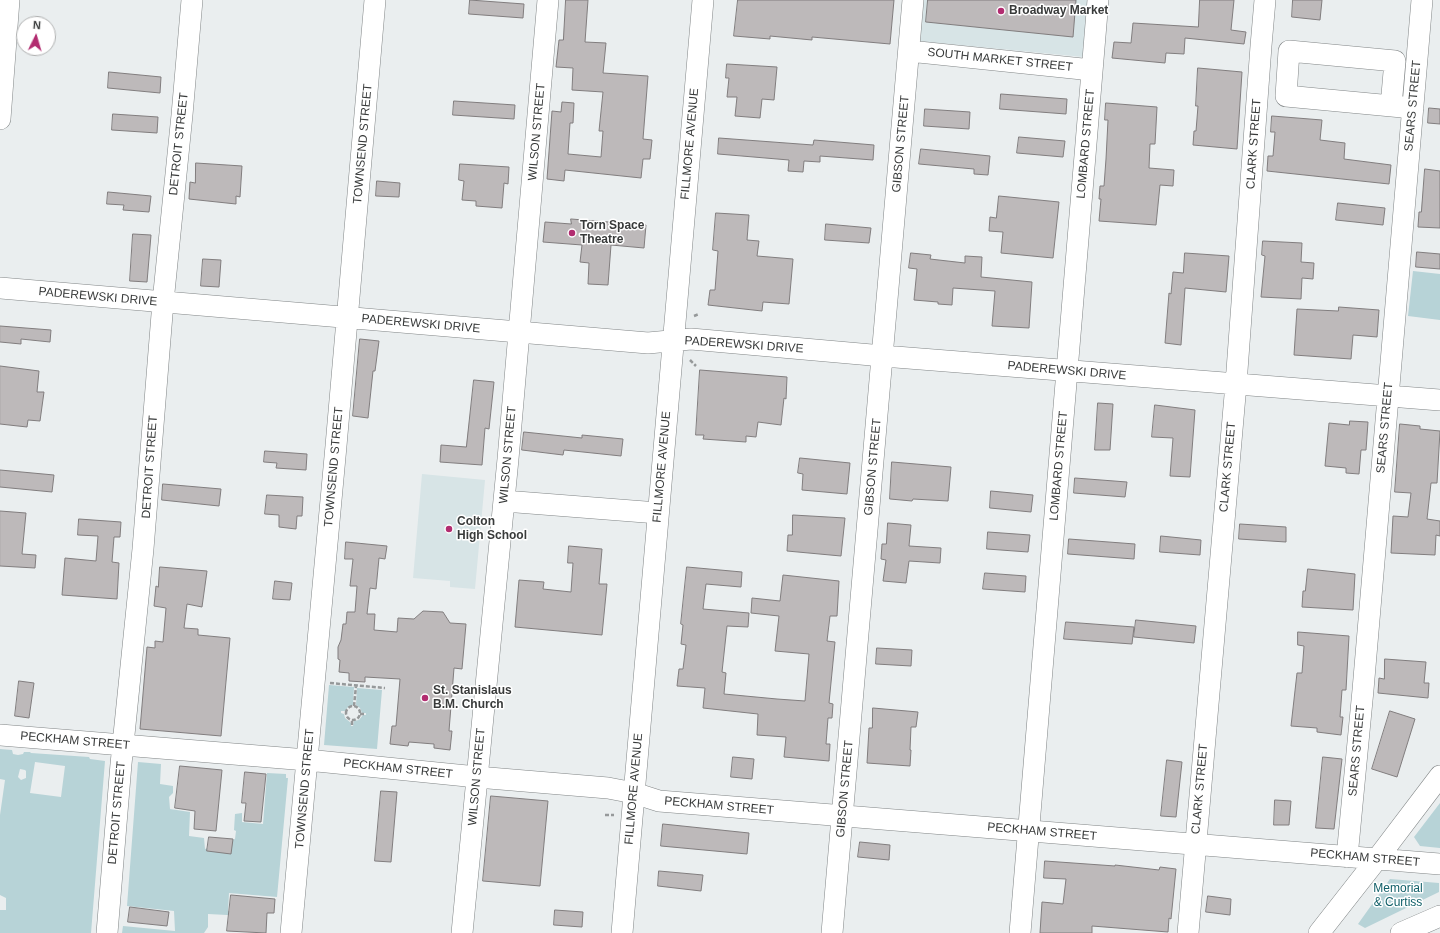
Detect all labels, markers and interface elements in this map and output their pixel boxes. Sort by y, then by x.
place label: Broadway Market [1009,4,1108,18]
marker: Broadway Market [996,6,1006,16]
north arrow [16,16,56,56]
text: N [32,19,41,31]
street label: SOUTH MARKET STREET [927,45,1073,75]
street label: SEARS STREET [1402,60,1424,152]
street label: TOWNSEND STREET [351,83,375,205]
street label: WILSON STREET [526,83,548,181]
street label: FILLMORE AVENUE [678,88,702,200]
street label: LOMBARD STREET [1074,89,1098,199]
street label: DETROIT STREET [166,92,192,196]
street label: GIBSON STREET [890,95,912,193]
street label: CLARK STREET [1244,98,1264,190]
place label: Torn Space Theatre [580,219,644,247]
marker: Torn Space Theatre [567,228,577,238]
street label: PADEREWSKI DRIVE [38,285,158,309]
street label: PADEREWSKI DRIVE [361,312,481,336]
street label: PADEREWSKI DRIVE [684,334,804,356]
street label: PADEREWSKI DRIVE [1007,359,1127,383]
street label: SEARS STREET [1374,382,1396,474]
street label: TOWNSEND STREET [322,406,346,528]
street label: WILSON STREET [497,406,519,504]
street label: FILLMORE AVENUE [650,411,674,523]
street label: LOMBARD STREET [1047,411,1071,521]
street label: DETROIT STREET [139,415,161,519]
street label: GIBSON STREET [862,418,884,516]
street label: CLARK STREET [1217,421,1239,513]
place label: Colton High School [457,515,527,543]
marker: Colton High School [444,524,454,534]
place label: St. Stanislaus B.M. Church [433,684,512,712]
marker: St. Stanislaus B.M. Church [420,693,430,703]
street label: SEARS STREET [1346,705,1368,797]
street label: TOWNSEND STREET [293,728,317,850]
street label: WILSON STREET [466,728,488,826]
street label: PECKHAM STREET [20,729,130,753]
street label: FILLMORE AVENUE [622,733,646,845]
street label: GIBSON STREET [834,740,856,838]
street label: CLARK STREET [1189,743,1211,835]
street label: PECKHAM STREET [343,756,453,782]
street label: DETROIT STREET [105,761,129,865]
street label: PECKHAM STREET [664,794,774,818]
street label: PECKHAM STREET [987,820,1097,844]
street label: PECKHAM STREET [1310,846,1420,870]
park label: Memorial & Curtiss [1373,882,1423,910]

